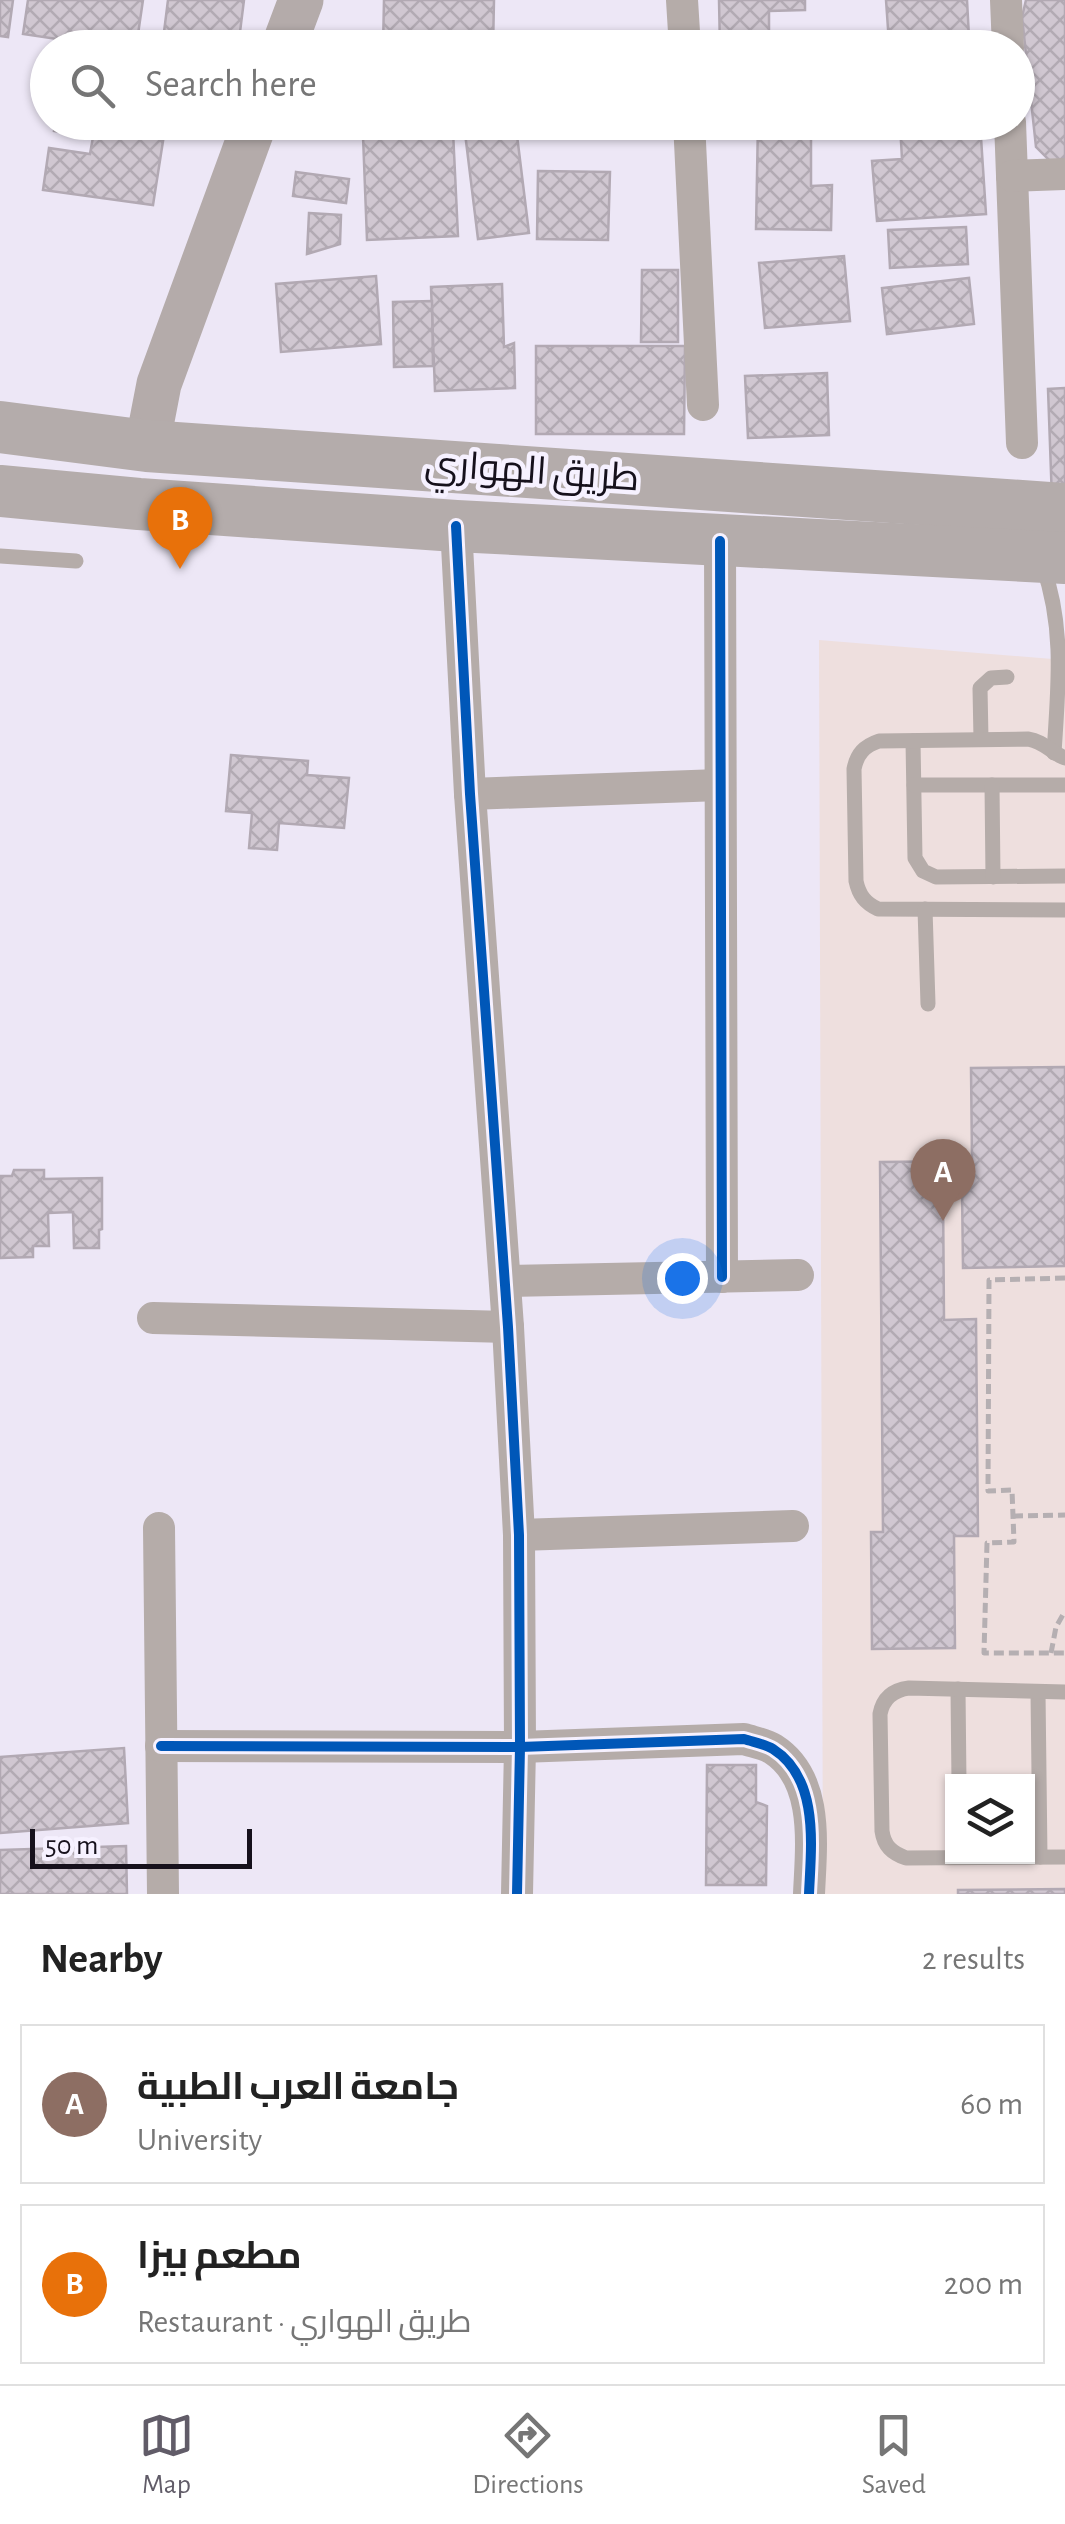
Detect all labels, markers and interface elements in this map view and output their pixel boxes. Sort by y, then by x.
search box [30,30,1035,140]
icon: search [65,58,120,113]
text: Search here [145,66,317,104]
street label: طريق الهواري [423,446,641,506]
pin: B [148,486,212,569]
pin: A [910,1138,976,1221]
your location [657,1253,708,1304]
map controls [945,1774,1035,1864]
button: layers [945,1774,1035,1864]
scale bar [30,1824,252,1868]
text: 50 m [45,1832,99,1860]
text: Nearby [40,1938,163,1980]
text: 2 results [922,1943,1025,1975]
text: جامعة العرب الطبية [137,2069,459,2107]
text: A [65,2088,84,2120]
text: 60 m [960,2088,1023,2120]
text: University [137,2124,262,2156]
text: مطعم بيزا [137,2238,302,2276]
text: B [65,2268,84,2300]
text: 200 m [944,2268,1023,2300]
text: Restaurant · طريق الهواري [137,2306,471,2338]
tab: Map [139,2408,194,2502]
tab: Directions [472,2408,584,2502]
tab: Saved [862,2408,926,2502]

